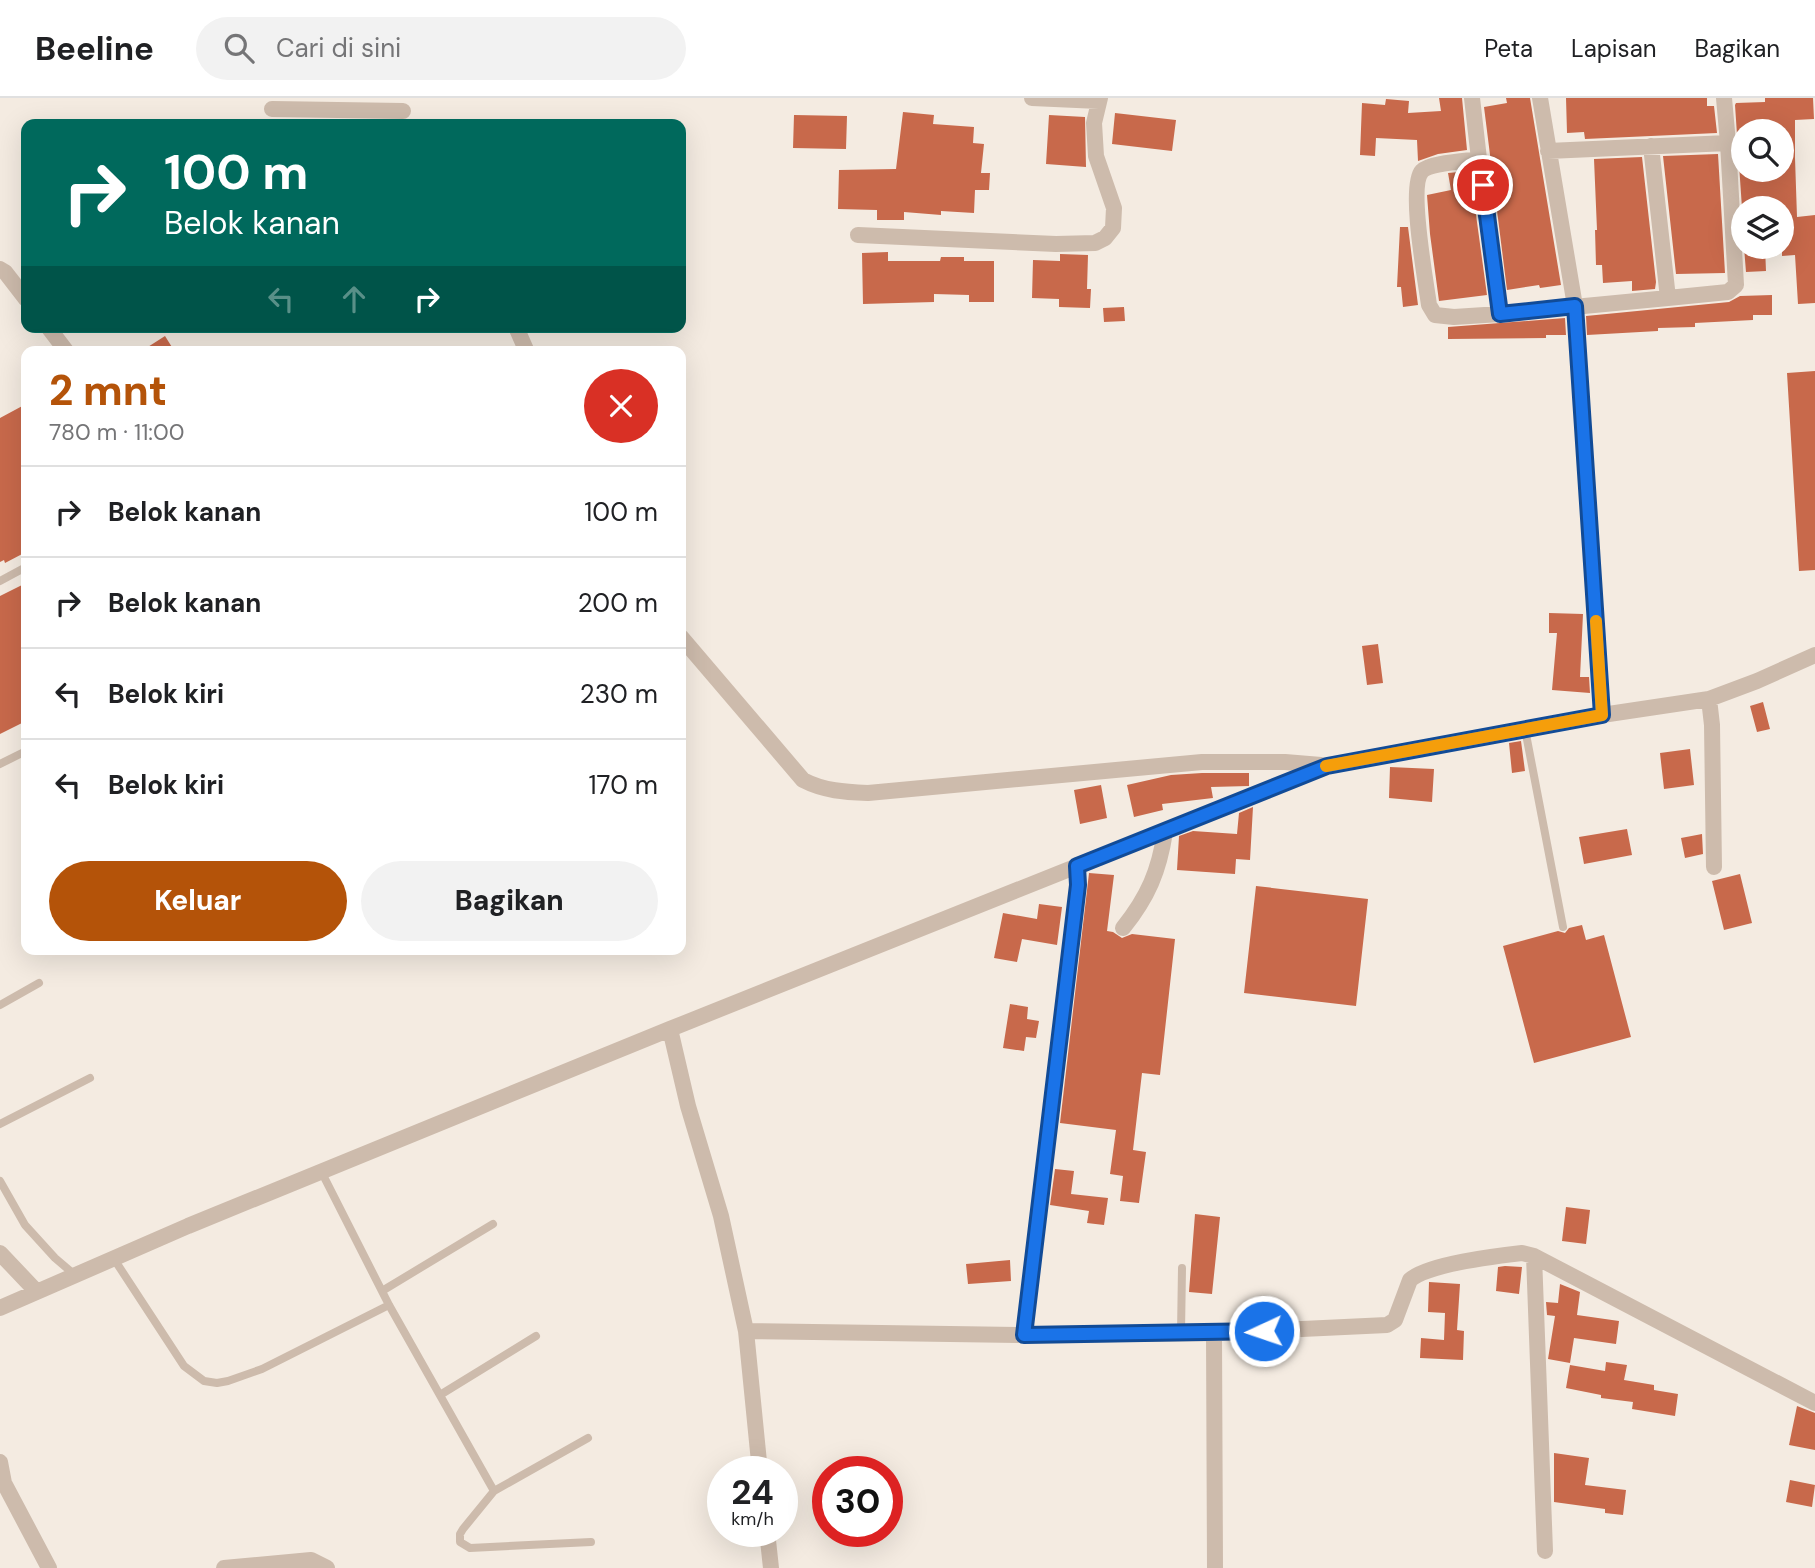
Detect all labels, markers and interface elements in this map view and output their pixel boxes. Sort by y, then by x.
search box [196,17,686,80]
text: Beeline [35,27,154,70]
icon: search [220,29,258,67]
text: Cari di sini [276,31,401,65]
text: Peta [1484,33,1533,64]
text: Lapisan [1571,33,1656,64]
text: Bagikan [1694,33,1780,64]
map controls [1731,119,1794,259]
button: search [1731,119,1794,182]
text: 100 m [164,140,308,204]
icon: right [49,147,140,238]
pin [1453,155,1513,215]
icon: arrive [1464,166,1502,204]
button: layers [1731,196,1794,259]
text: Belok kanan [164,202,340,244]
icon: left [262,280,300,318]
icon: ahead [335,280,373,318]
icon: right [408,280,446,318]
text: 2 mnt [49,363,167,418]
button: close [584,369,658,443]
text: 780 m · 11:00 [49,417,184,447]
icon: right [49,493,87,531]
text: Belok kanan [108,495,261,529]
text: 100 m [584,495,658,529]
icon: right [49,584,87,622]
text: Belok kanan [108,586,261,620]
text: 200 m [578,586,658,620]
icon: left [49,675,87,713]
text: Belok kiri [108,677,224,711]
text: 230 m [580,677,658,711]
icon: left [49,766,87,804]
text: Belok kiri [108,768,224,802]
text: 170 m [589,768,658,802]
button: Keluar [49,861,347,941]
button: Bagikan [361,861,658,941]
position arrow [1227,1294,1301,1368]
speed limit sign: 30 [812,1456,903,1547]
text: 24 [731,1469,774,1515]
text: km/h [731,1507,774,1531]

